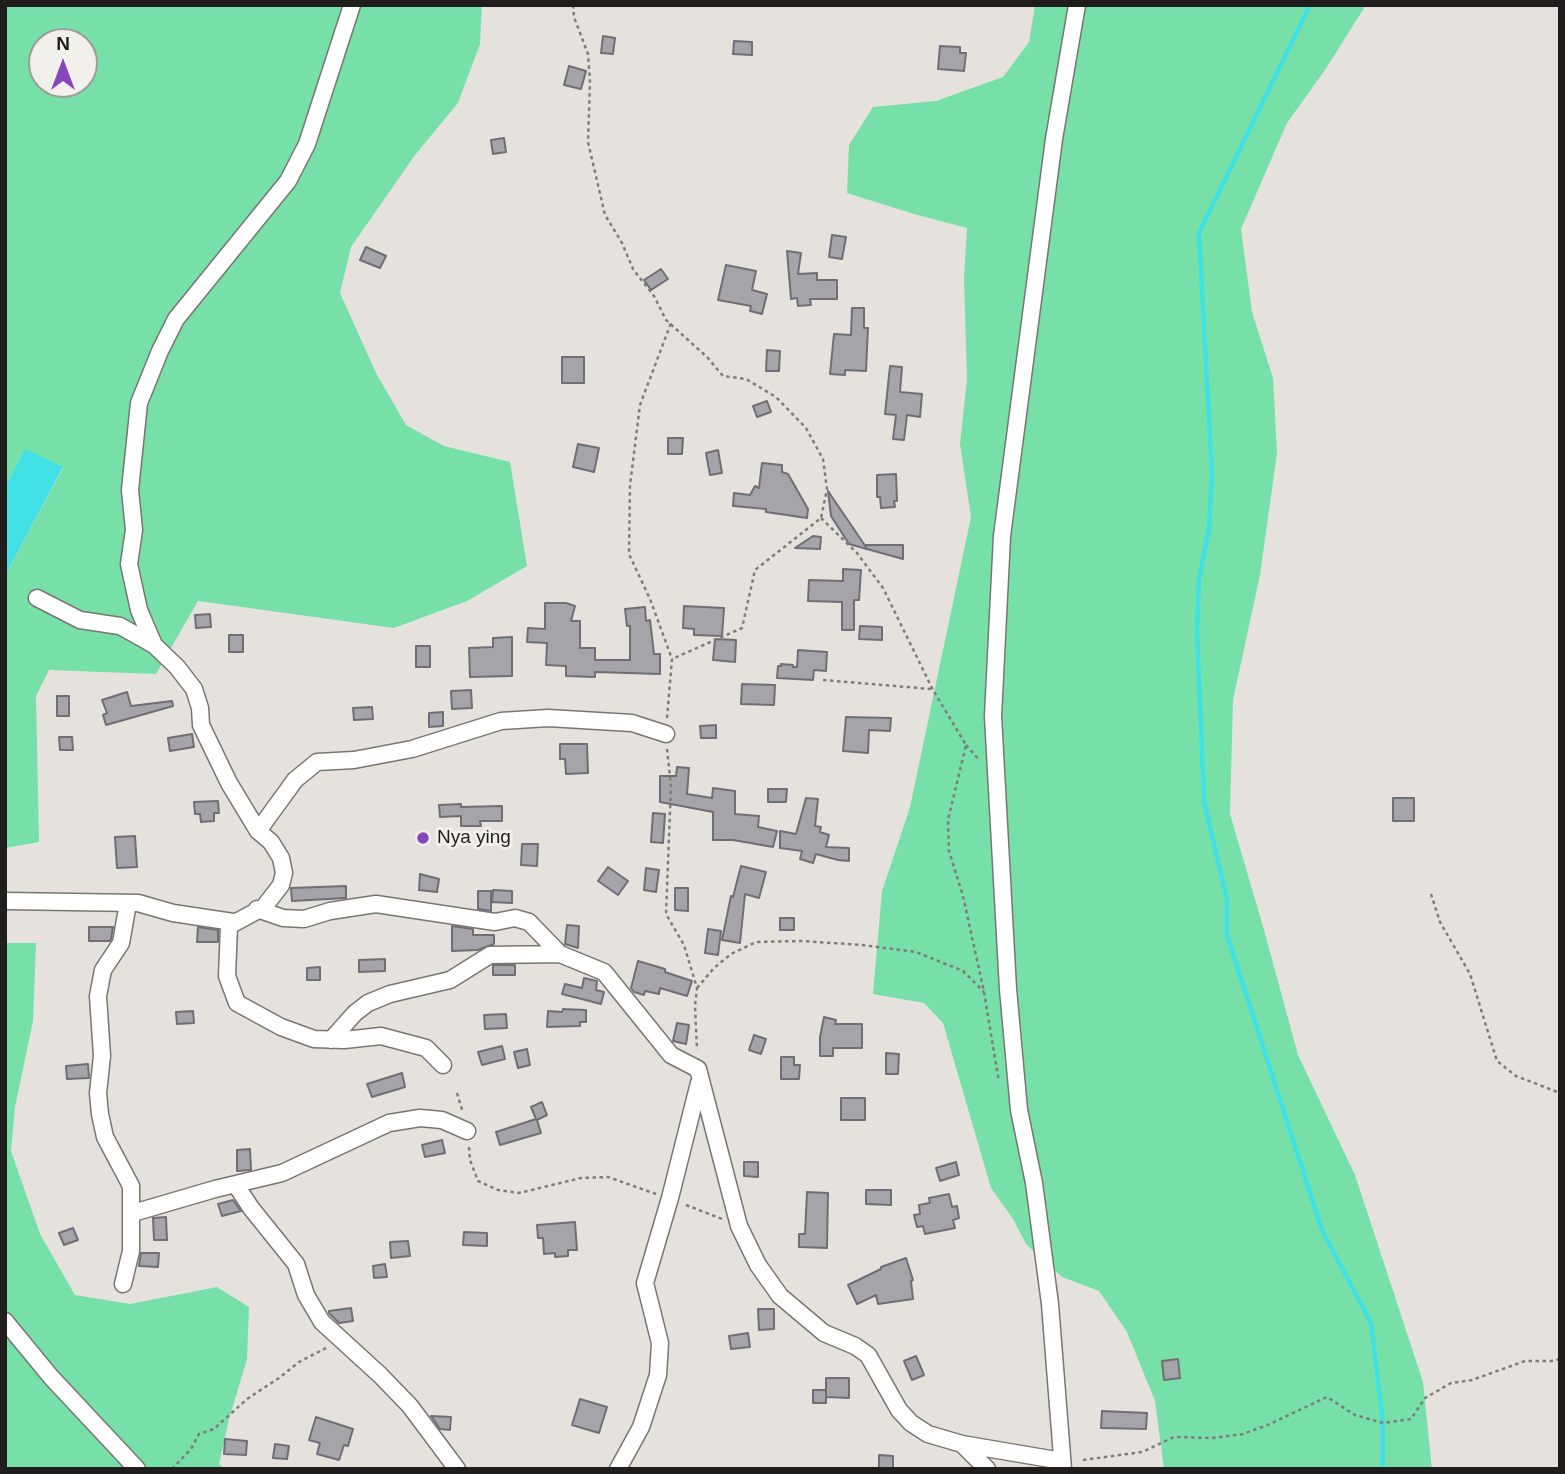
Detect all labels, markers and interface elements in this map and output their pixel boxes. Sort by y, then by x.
north arrow [28,28,98,98]
text: N [56,33,70,54]
place label: Nya ying [437,827,511,849]
marker: Nya ying [415,830,431,846]

